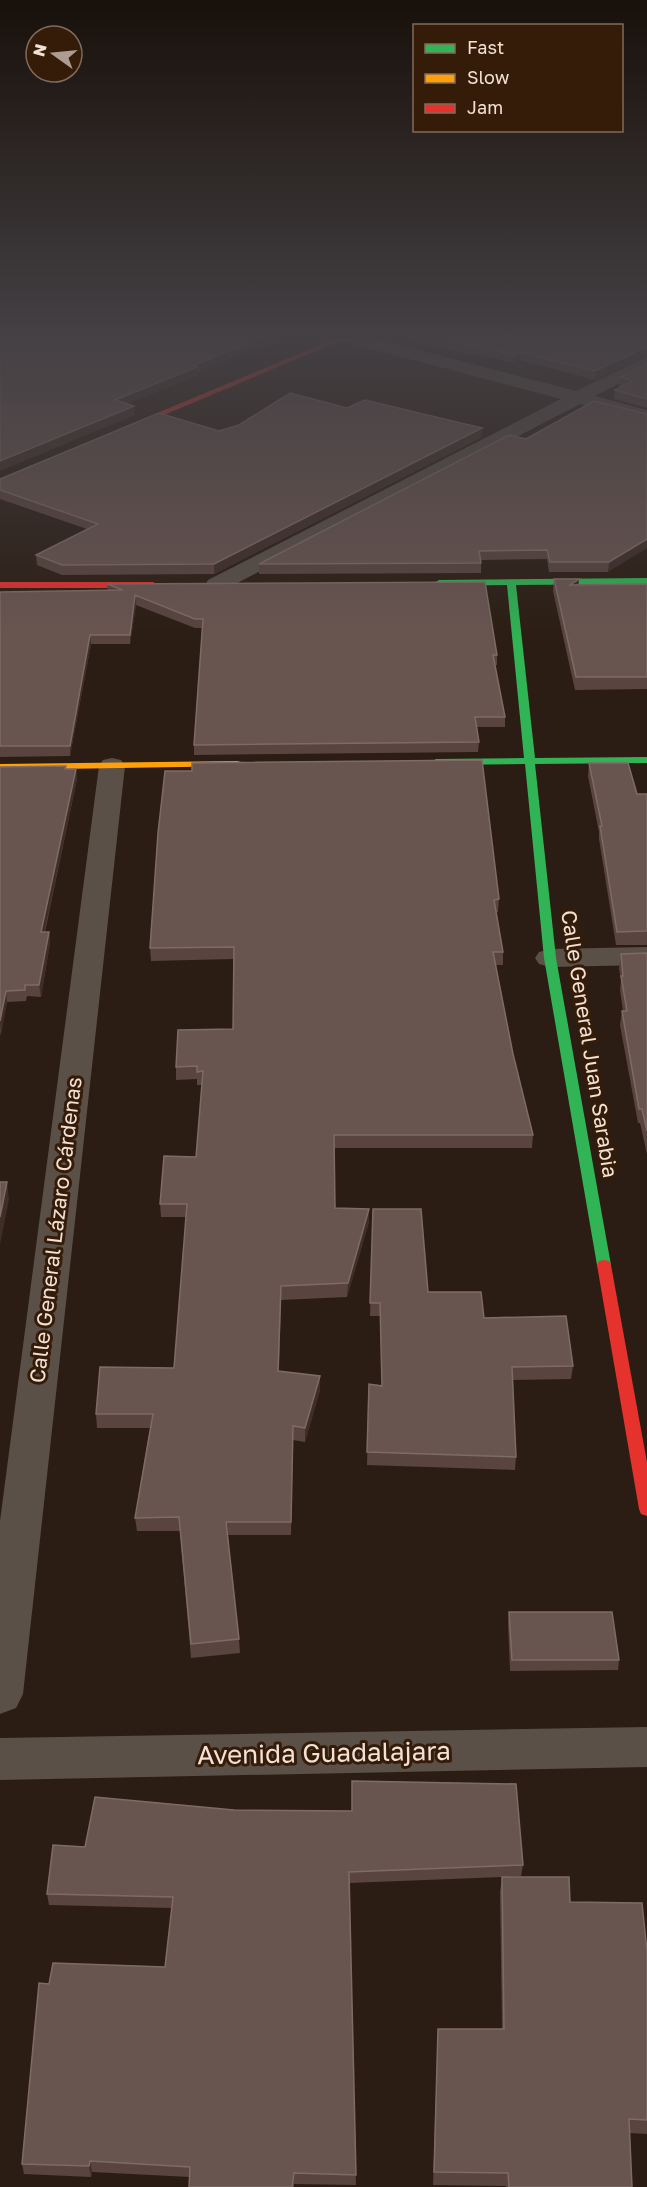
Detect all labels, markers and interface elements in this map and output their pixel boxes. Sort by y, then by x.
north arrow [24,24,84,84]
legend [413,24,623,132]
text: Fast [467,36,504,58]
text: N [28,42,51,59]
text: Slow [467,66,510,88]
text: Jam [467,96,503,118]
street label: Calle General Juan Sarabia [556,908,624,1180]
street label: Calle General Lázaro Cárdenas [23,1075,87,1384]
street label: Avenida Guadalajara [197,1735,451,1770]

